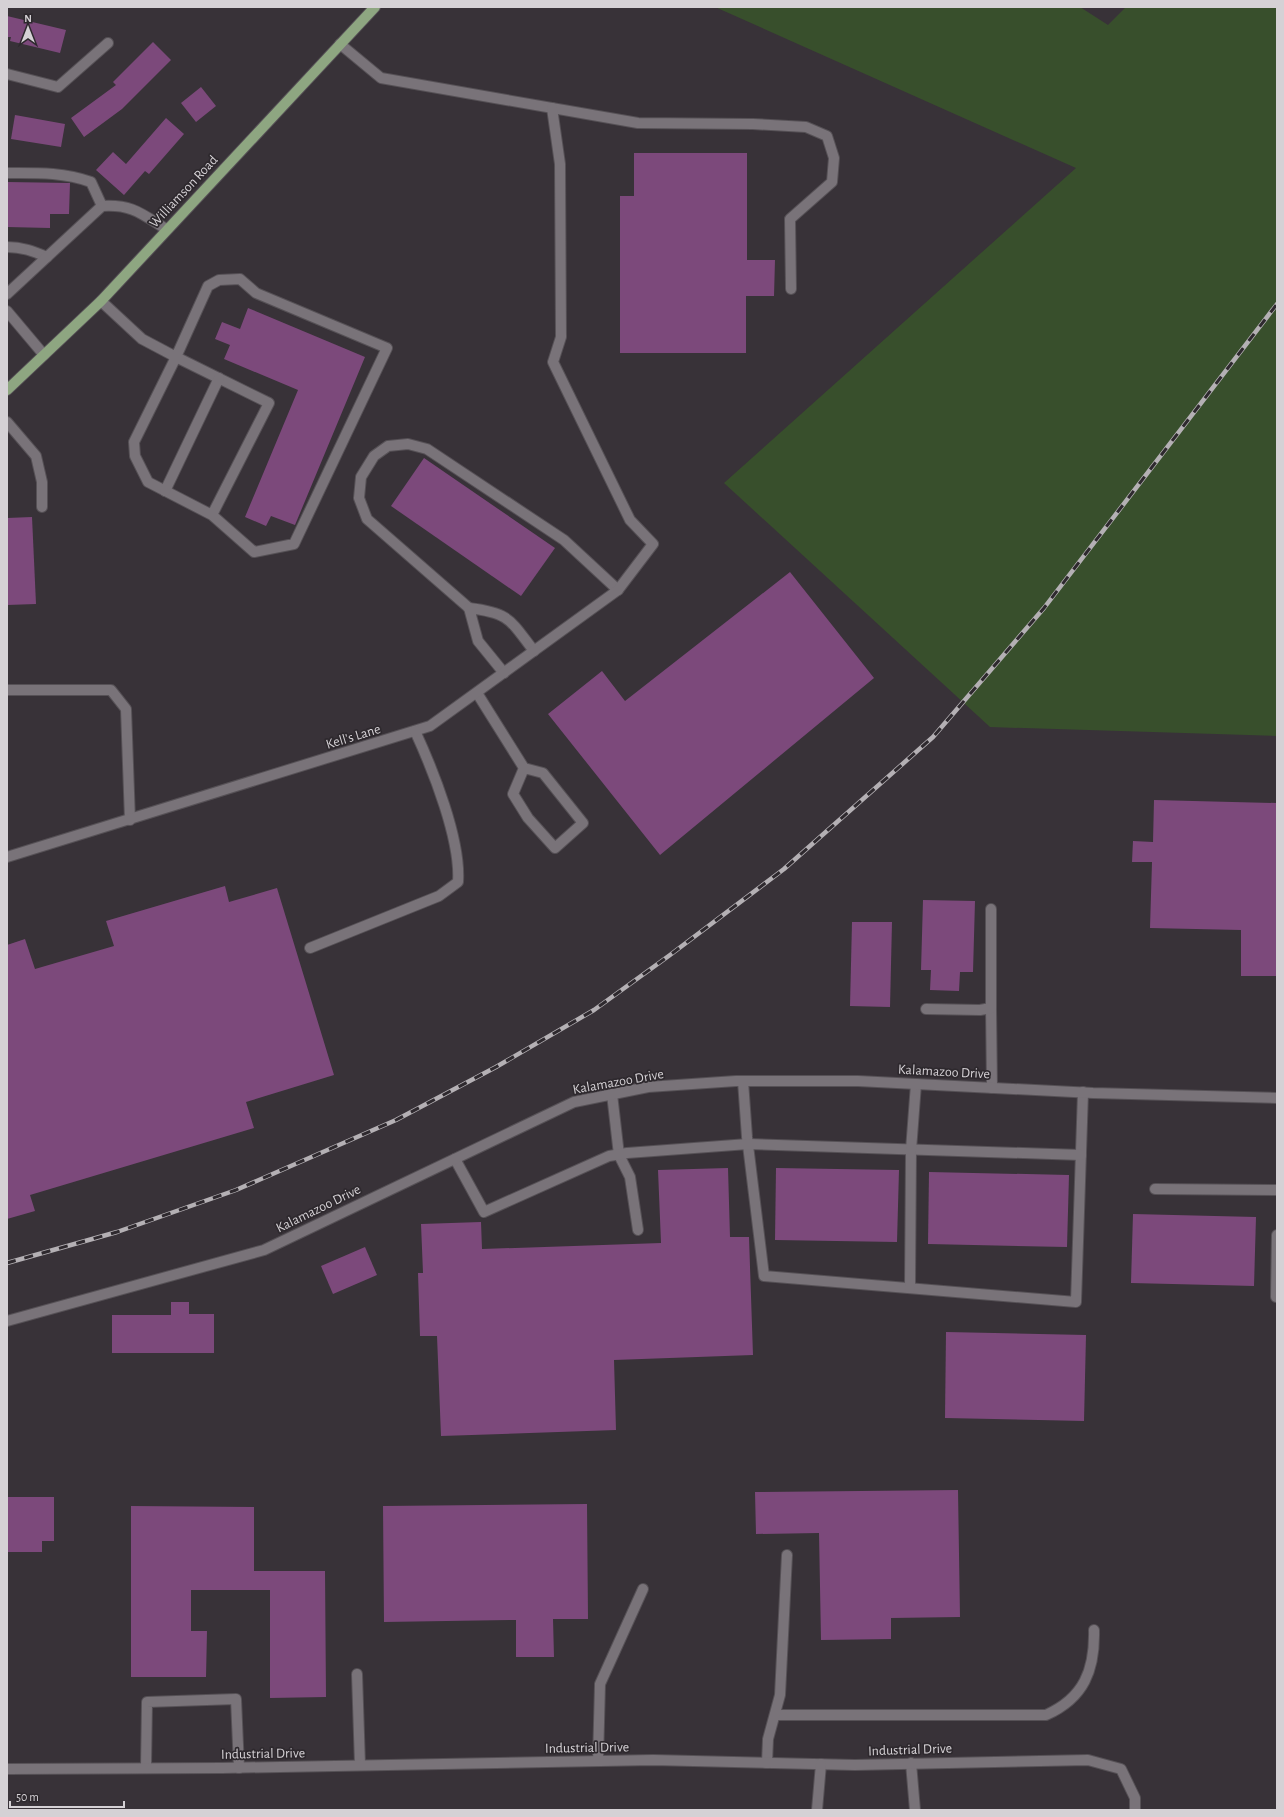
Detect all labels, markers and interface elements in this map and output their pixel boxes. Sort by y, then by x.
north arrow [8,8,48,48]
text: N [24,13,32,24]
street label: Williamson Road [147,153,221,230]
street label: Kell's Lane [324,722,382,752]
street label: Kalamazoo Drive [898,1063,990,1081]
street label: Kalamazoo Drive [572,1067,665,1097]
street label: Kalamazoo Drive [274,1182,363,1235]
street label: Industrial Drive [545,1740,629,1756]
street label: Industrial Drive [868,1742,952,1758]
street label: Industrial Drive [221,1746,305,1762]
scale bar [10,1783,124,1809]
text: 50 m [16,1791,39,1803]

